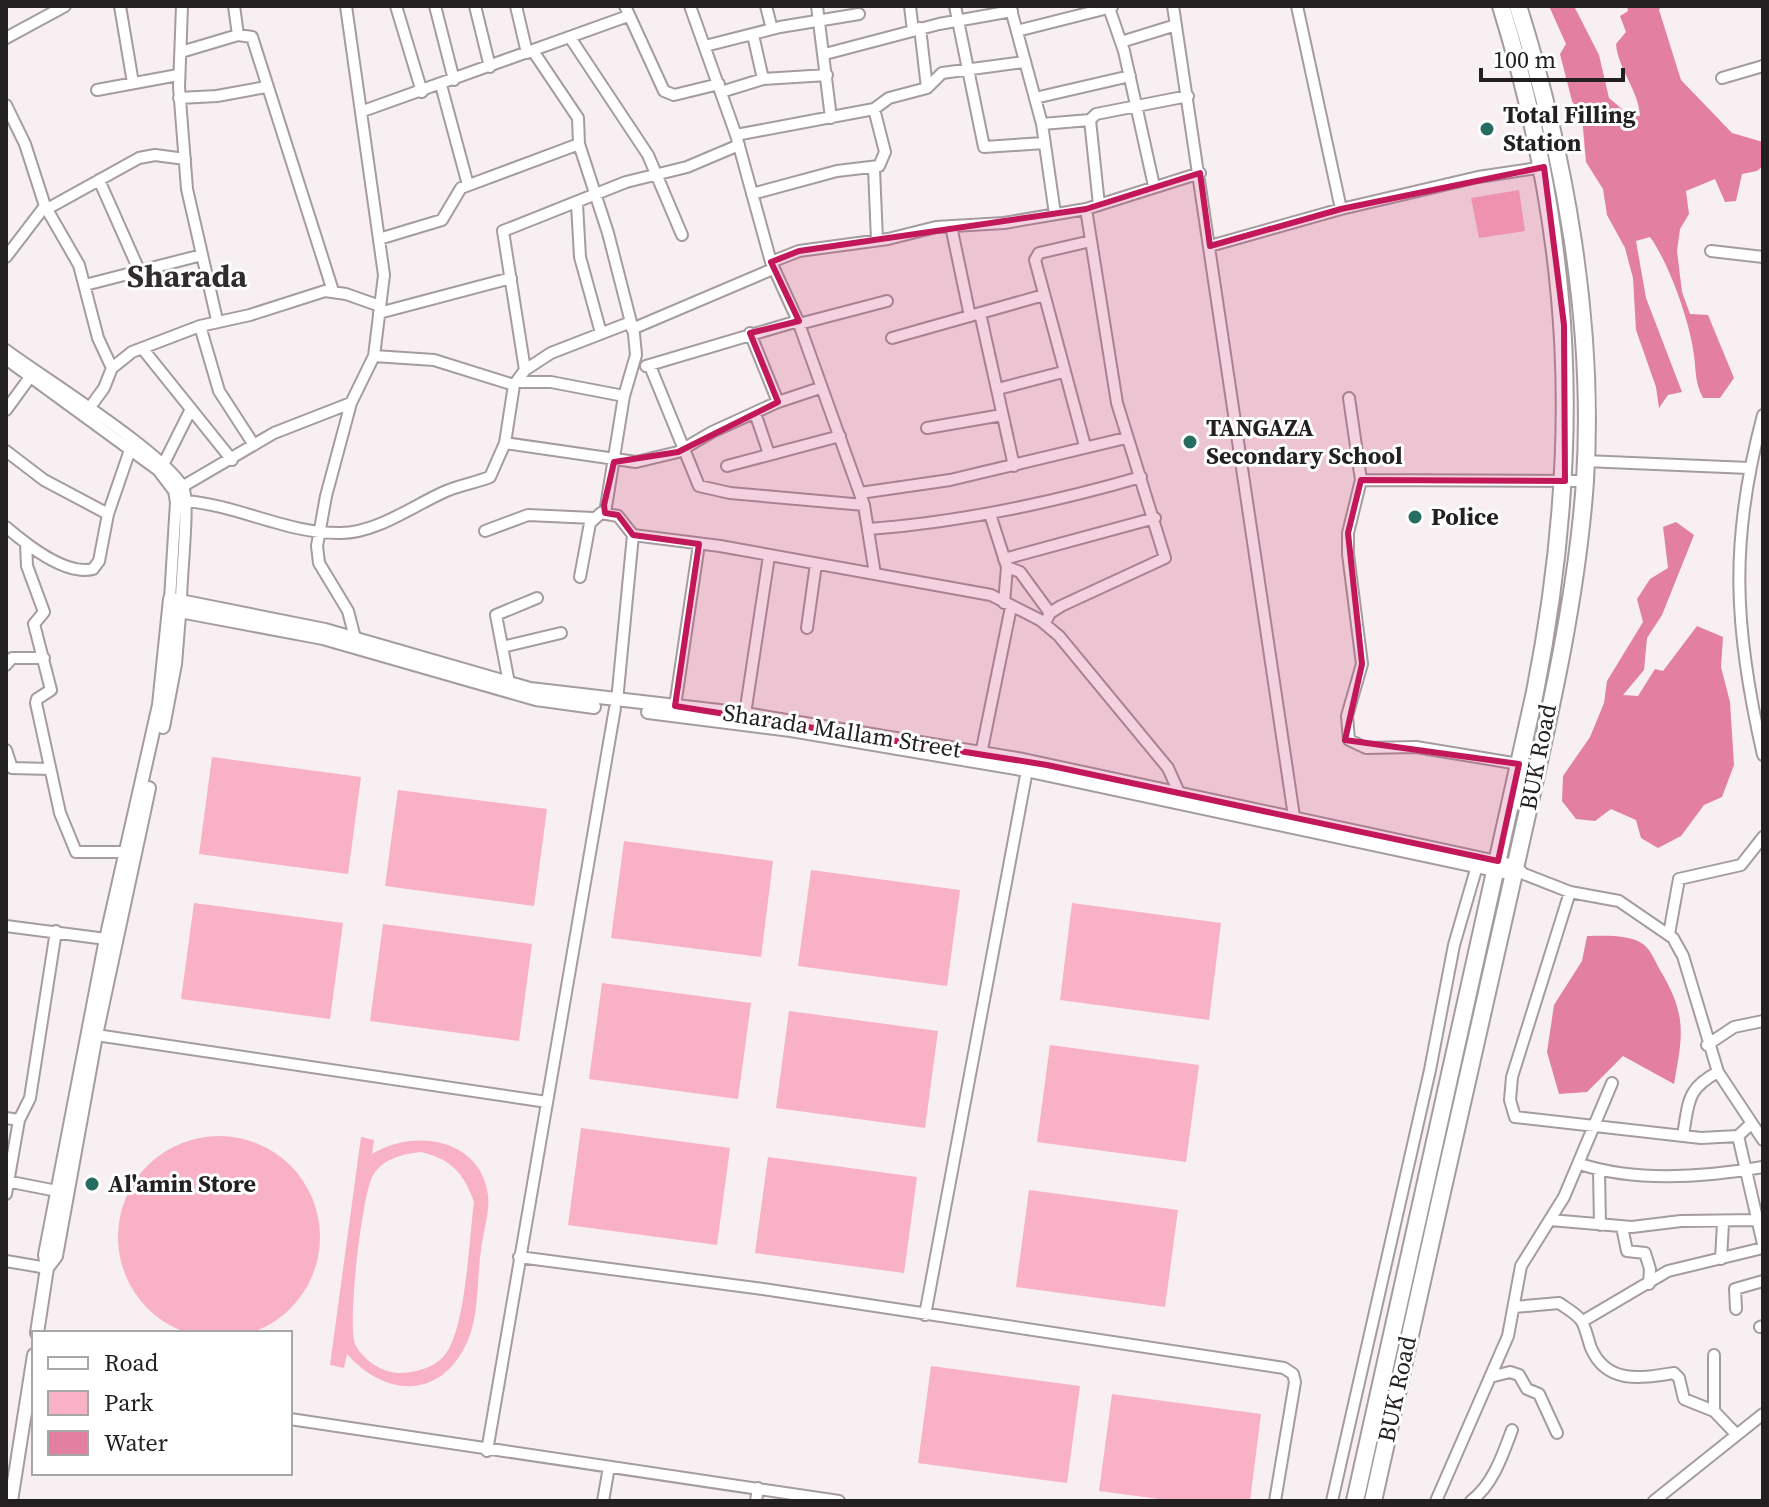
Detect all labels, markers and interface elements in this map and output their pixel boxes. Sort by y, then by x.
scale bar [1481,32,1623,82]
text: 100 m [1493,43,1556,76]
place label: Total Filling Station [1503,98,1636,159]
marker: Total Filling Station [1478,120,1496,138]
district label: Sharada [127,254,248,298]
place label: TANGAZA Secondary School [1206,411,1403,472]
marker: TANGAZA Secondary School [1181,433,1199,451]
place label: Police [1431,500,1499,533]
marker: Police [1406,508,1424,526]
street label: Sharada Mallam Street [721,695,964,766]
street label: BUK Road [1511,701,1564,813]
place label: Al'amin Store [108,1167,256,1200]
marker: Al'amin Store [83,1175,101,1193]
legend [32,1331,292,1475]
street label: BUK Road [1369,1333,1424,1445]
text: Road [104,1346,159,1379]
text: Park [104,1386,154,1419]
text: Water [104,1426,168,1459]

